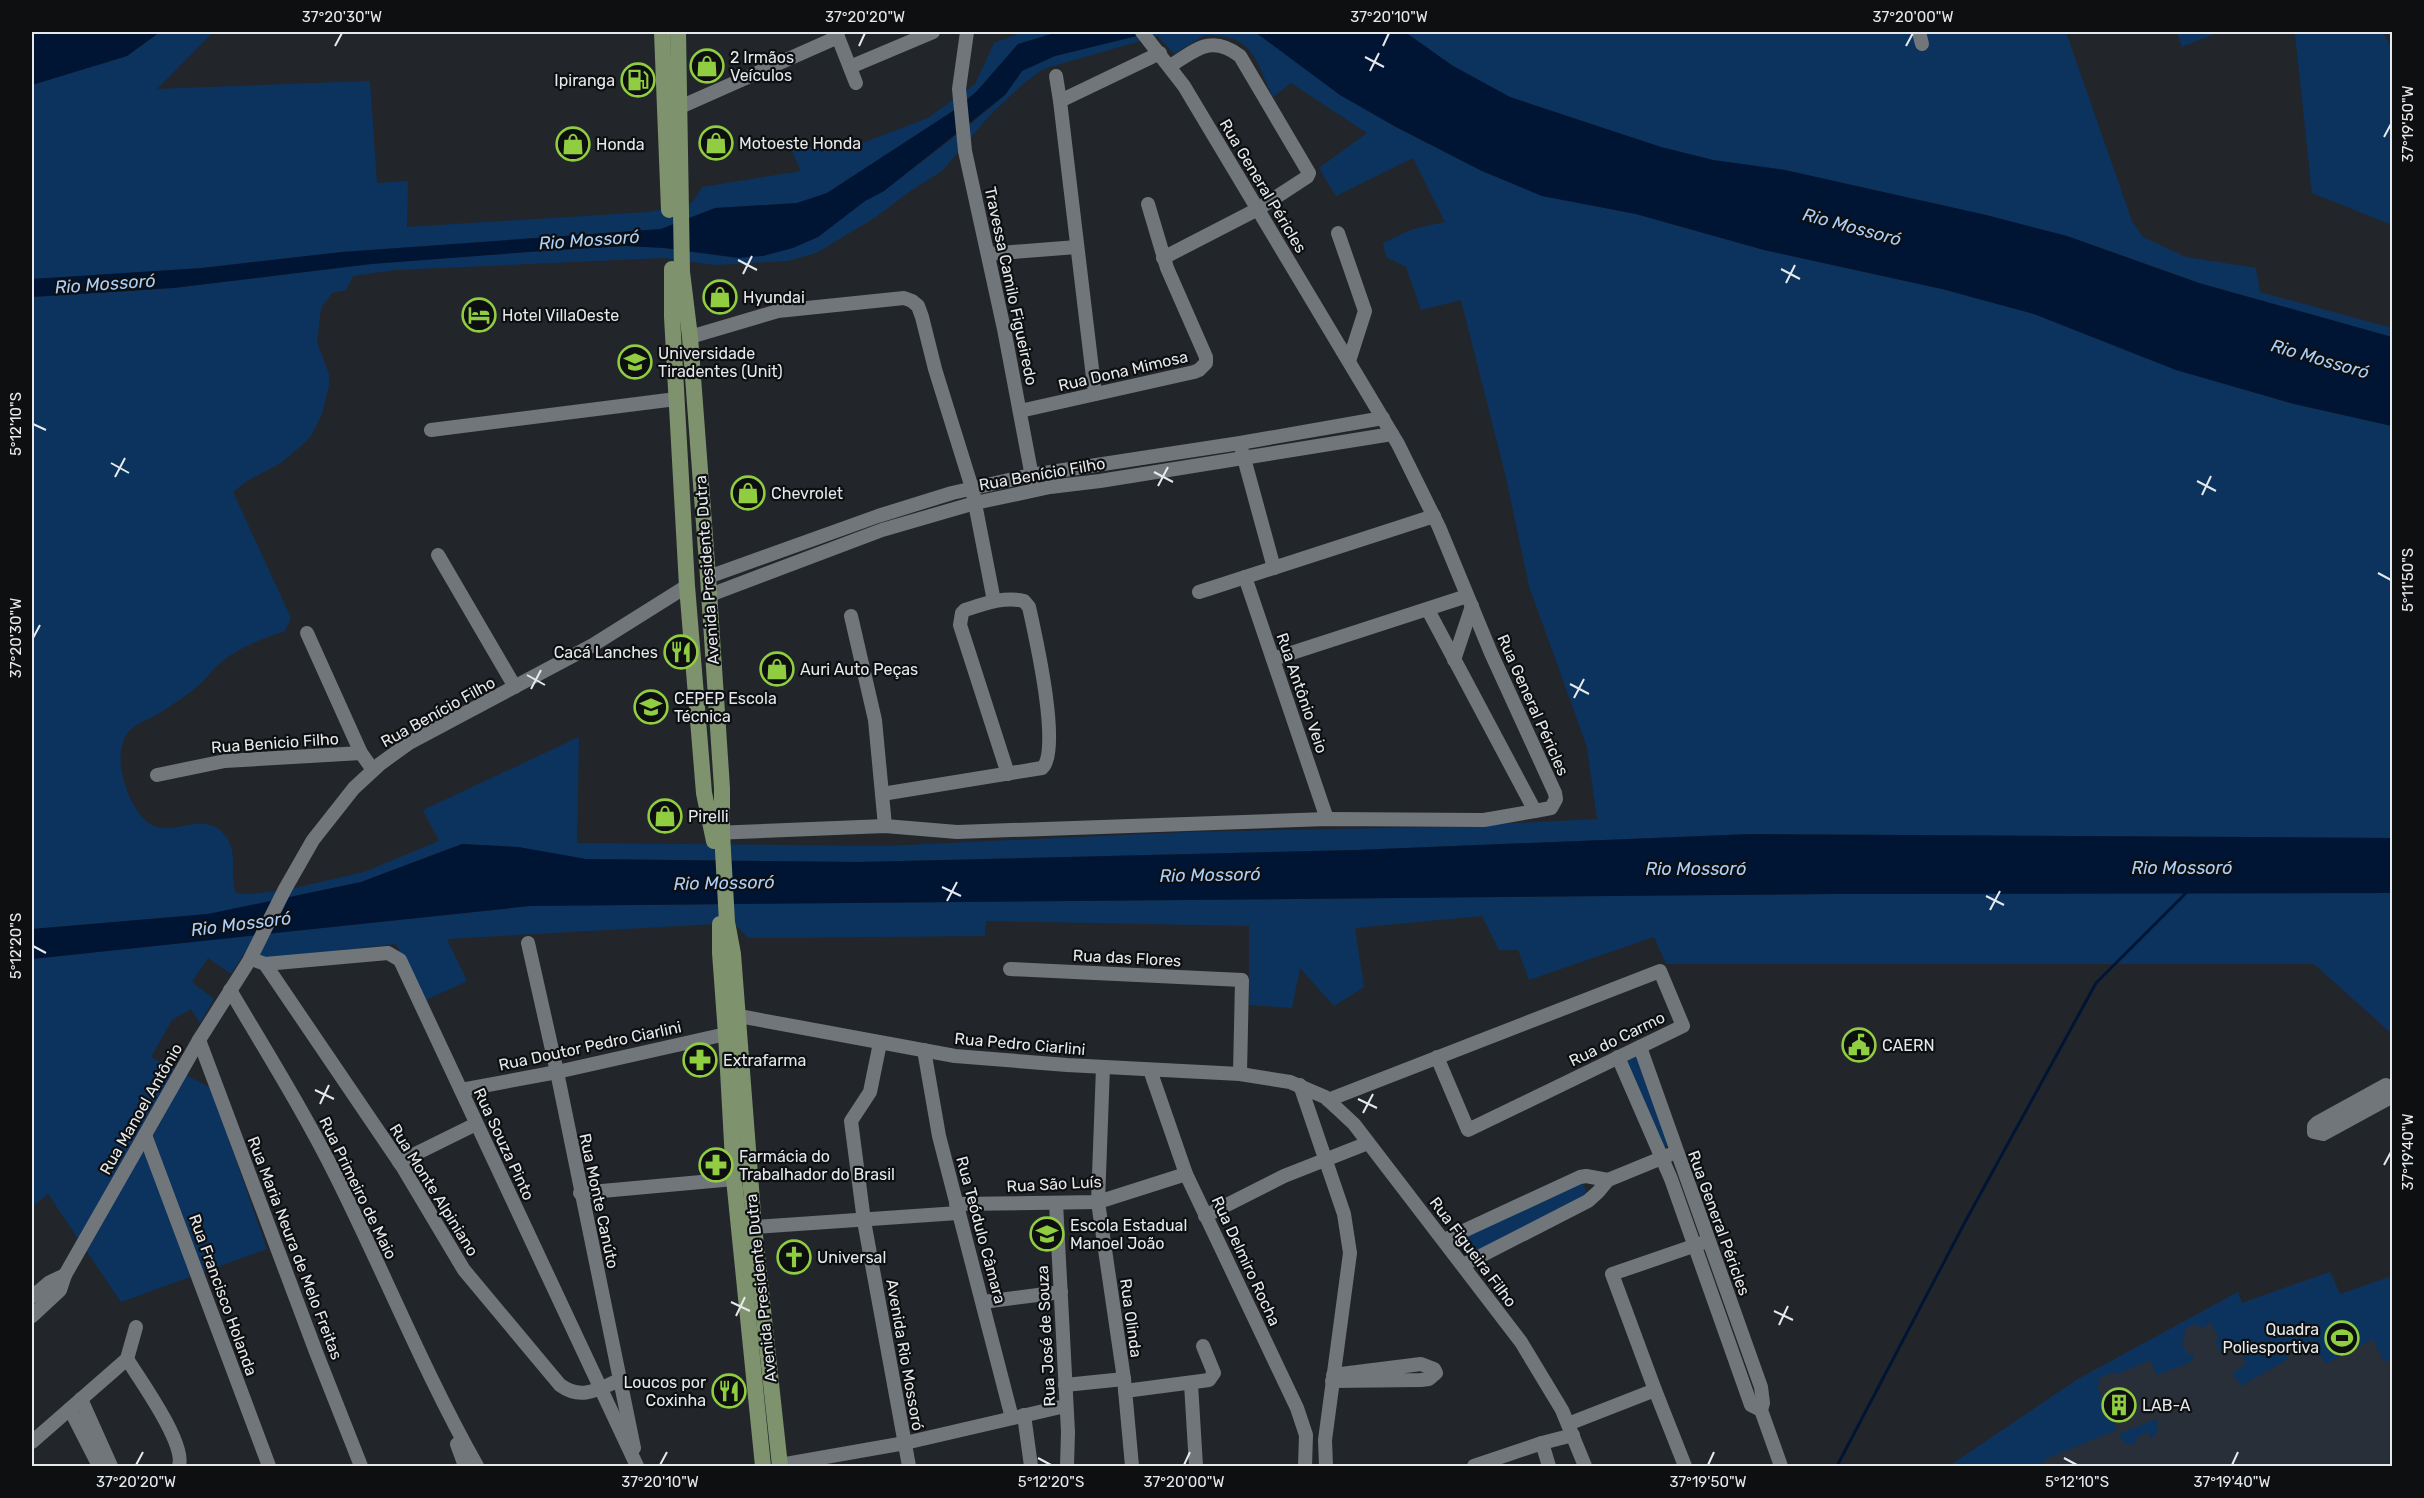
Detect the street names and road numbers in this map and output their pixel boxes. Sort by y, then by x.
street label: Rua General Péricles [1215,116,1311,256]
street label: Travessa Camilo Figueiredo [981,185,1041,387]
street label: Rua Dona Mimosa [1056,347,1190,395]
street label: Rua Benício Filho [977,454,1107,494]
street label: Avenida Presidente Dutra [691,475,723,665]
street label: Rua Antônio Veio [1272,630,1332,756]
street label: Rua General Péricles [1493,631,1573,779]
street label: Rua Benício Filho [377,673,499,751]
street label: Rua Benicio Filho [211,729,339,757]
street label: Rua das Flores [1072,946,1182,970]
street label: Rua do Carmo [1566,1008,1668,1070]
street label: Rua Doutor Pedro Ciarlini [497,1017,683,1075]
street label: Rua Pedro Ciarlini [954,1029,1086,1059]
street label: Rua Manoel Antônio [96,1040,186,1178]
street label: Rua Souza Pinto [470,1085,538,1203]
street label: Rua Primeiro de Maio [315,1114,401,1262]
street label: Rua Monte Alpiniano [386,1120,482,1260]
street label: Rua Monte Canúto [575,1132,623,1270]
street label: Rua Maria Neura de Melo Freitas [244,1134,346,1362]
street label: Rua General Péricles [1684,1148,1754,1298]
street label: Rua Teódulo Câmara [952,1154,1010,1306]
street label: Rua São Luís [1006,1172,1102,1196]
street label: Avenida Presidente Dutra [742,1193,780,1383]
street label: Rua Delmiro Rocha [1208,1193,1284,1329]
street label: Rua Figueira Filho [1425,1193,1521,1311]
street label: Rua Francisco Holanda [185,1212,261,1378]
street label: Rua José de Souza [1033,1265,1059,1407]
street label: Rua Olinda [1116,1277,1146,1359]
street label: Avenida Rio Mossoró [882,1278,928,1432]

